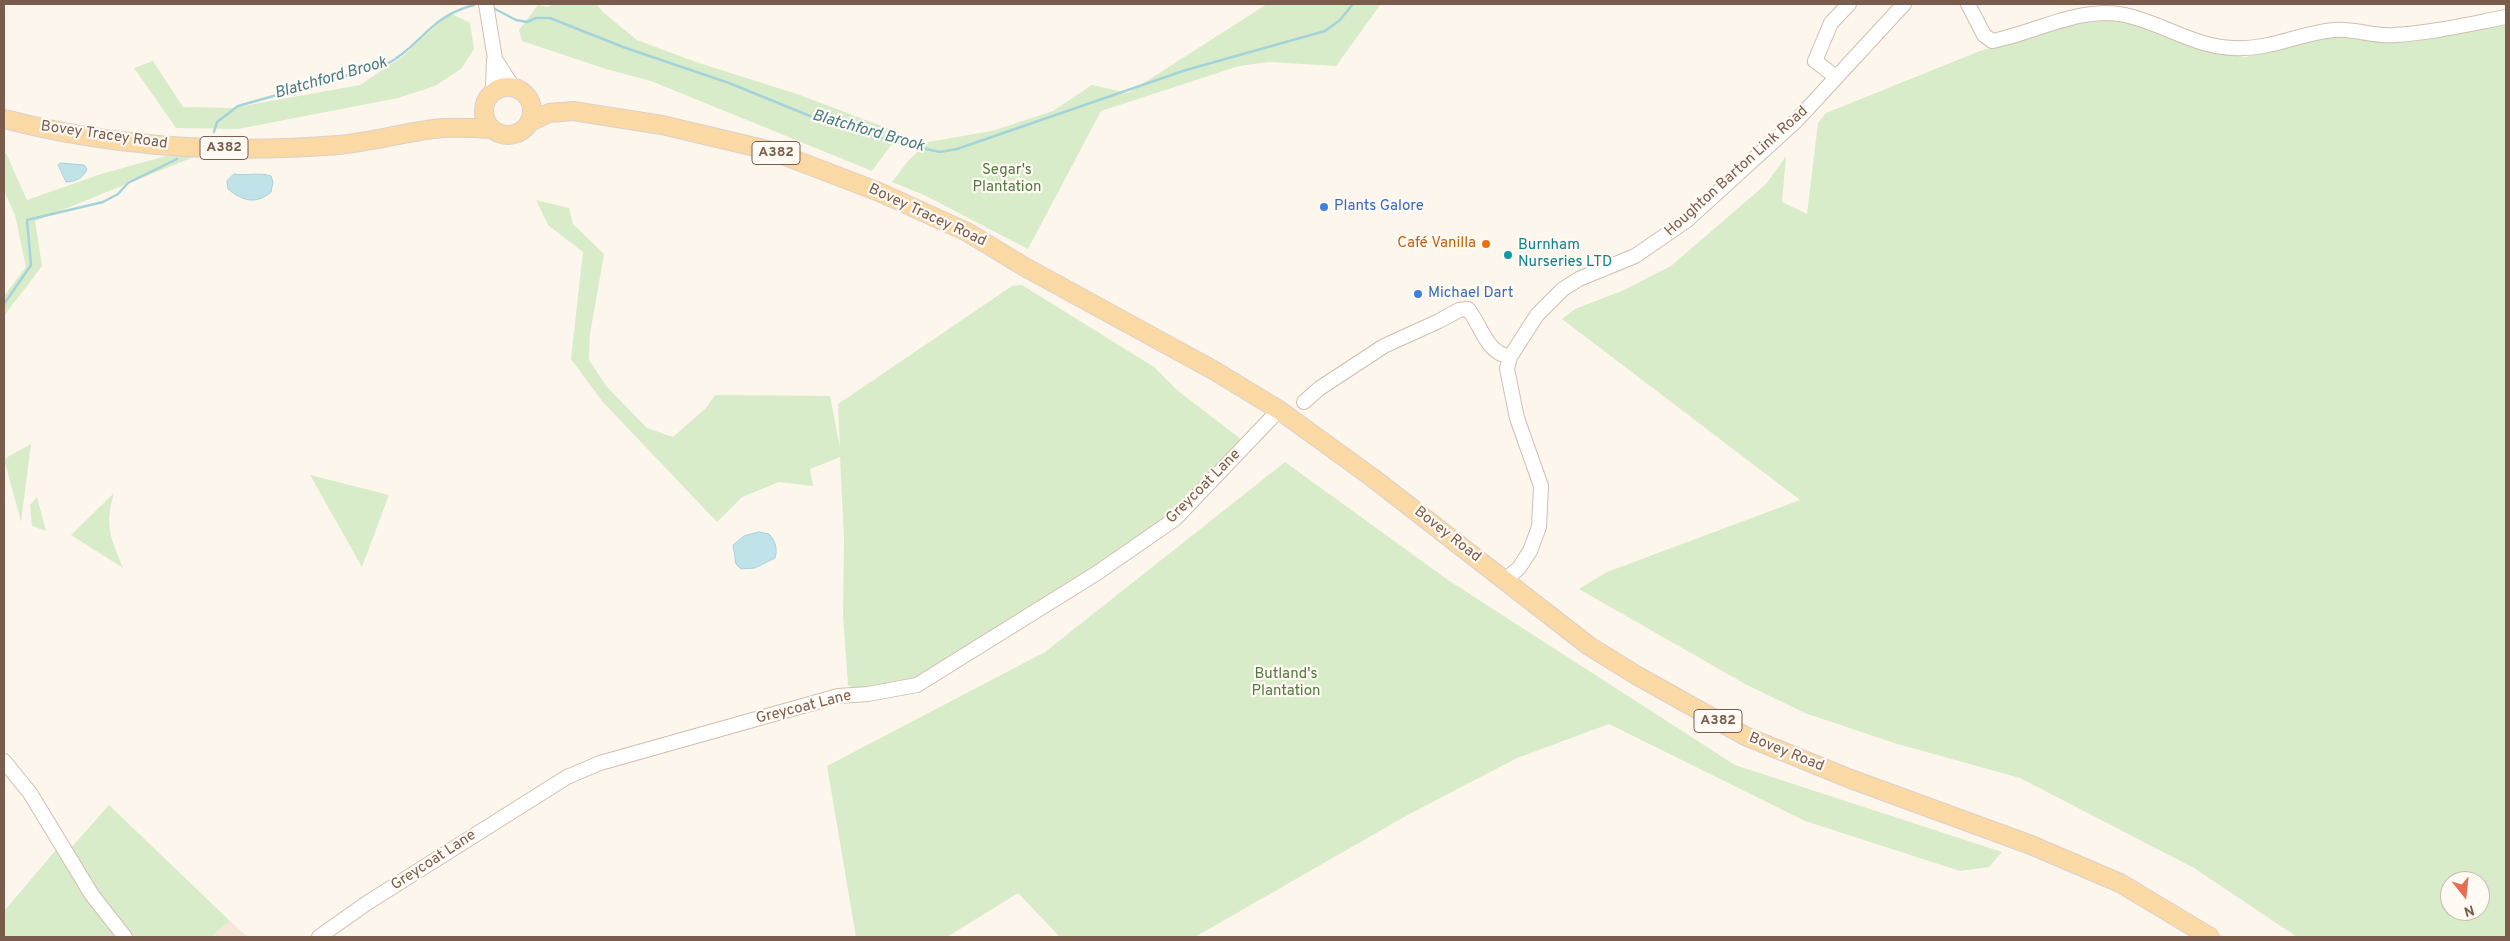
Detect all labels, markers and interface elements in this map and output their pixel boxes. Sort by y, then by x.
water label: Blatchford Brook [273,54,389,104]
street label: Houghton Barton Link Road [1662,103,1812,241]
water label: Blatchford Brook [810,107,926,157]
street label: Bovey Tracey Road [39,118,169,154]
road number: A382 [200,136,248,160]
road number: A382 [752,142,800,164]
park label: Segar's Plantation [973,162,1041,197]
street label: Bovey Tracey Road [865,181,989,251]
place label: Plants Galore [1334,198,1424,216]
marker: Plants Galore [1318,201,1330,213]
place label: Café Vanilla [1397,235,1476,253]
place label: Burnham Nurseries LTD [1518,237,1612,272]
marker: Café Vanilla [1480,238,1492,250]
marker: Burnham Nurseries LTD [1502,249,1514,261]
place label: Michael Dart [1428,285,1513,303]
marker: Michael Dart [1412,288,1424,300]
street label: Greycoat Lane [1163,446,1245,528]
street label: Bovey Road [1410,503,1484,567]
park label: Butland's Plantation [1252,666,1320,701]
street label: Greycoat Lane [754,687,854,729]
road number: A382 [1694,709,1742,732]
street label: Bovey Road [1746,730,1826,776]
street label: Greycoat Lane [388,827,480,895]
north arrow [2440,871,2490,921]
text: N [2462,900,2476,919]

